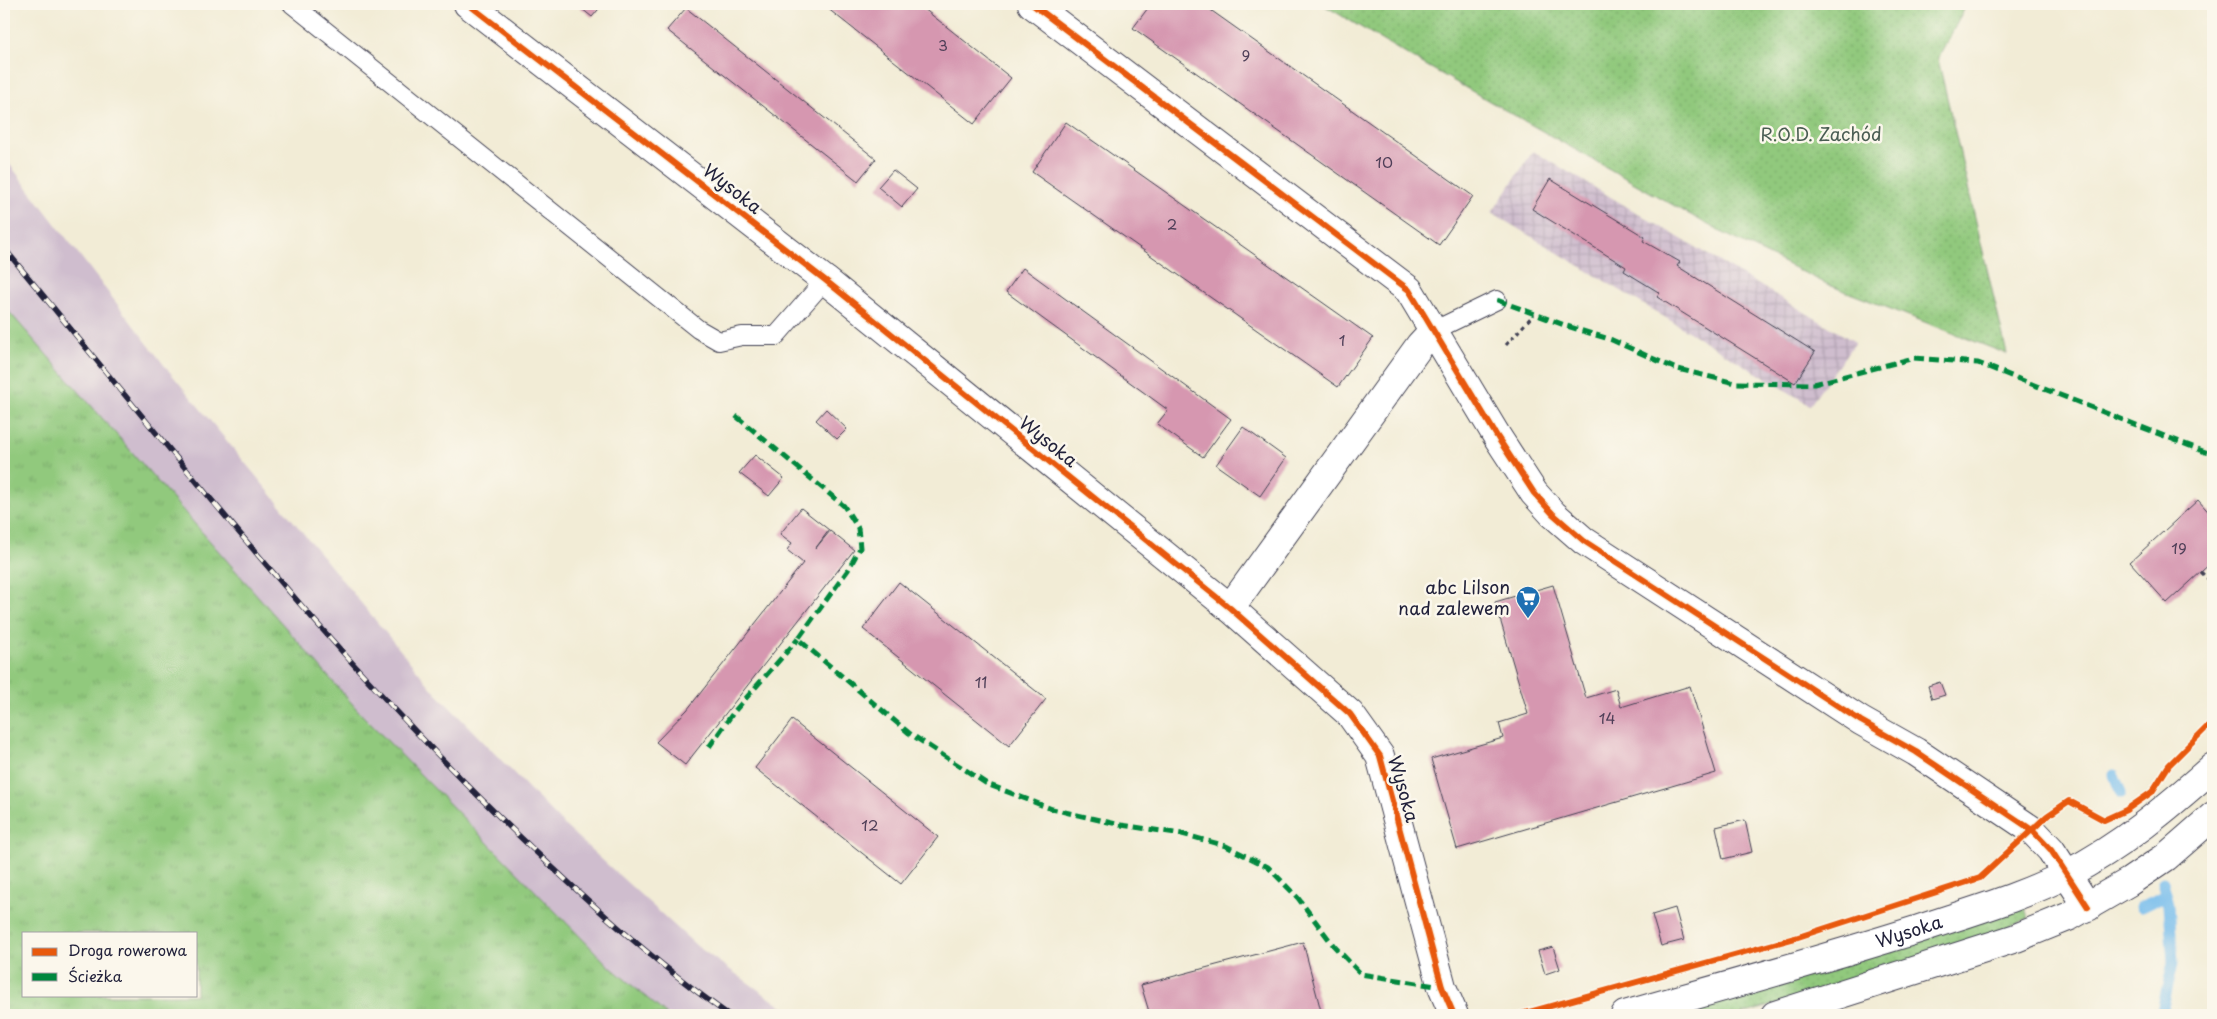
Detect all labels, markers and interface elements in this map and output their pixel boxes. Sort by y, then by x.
house number: 3 [938,33,948,56]
house number: 9 [1242,43,1250,66]
park label: R.O.D. Zachód [1760,120,1882,147]
house number: 10 [1375,150,1393,173]
street label: Wysoka [698,156,769,220]
house number: 2 [1167,212,1177,235]
house number: 1 [1339,328,1345,351]
street label: Wysoka [1014,409,1085,473]
house number: 19 [2171,536,2187,559]
place label: abc Lilson nad zalewem [1398,573,1510,621]
supermarket icon: abc Lilson nad zalewem [1515,585,1541,619]
house number: 11 [975,670,987,693]
house number: 14 [1599,706,1615,729]
street label: Wysoka [1382,752,1427,826]
house number: 12 [861,813,879,836]
street label: Wysoka [1872,907,1946,954]
legend [22,932,198,996]
text: Droga rowerowa [68,938,187,961]
text: Ścieżka [68,964,123,987]

